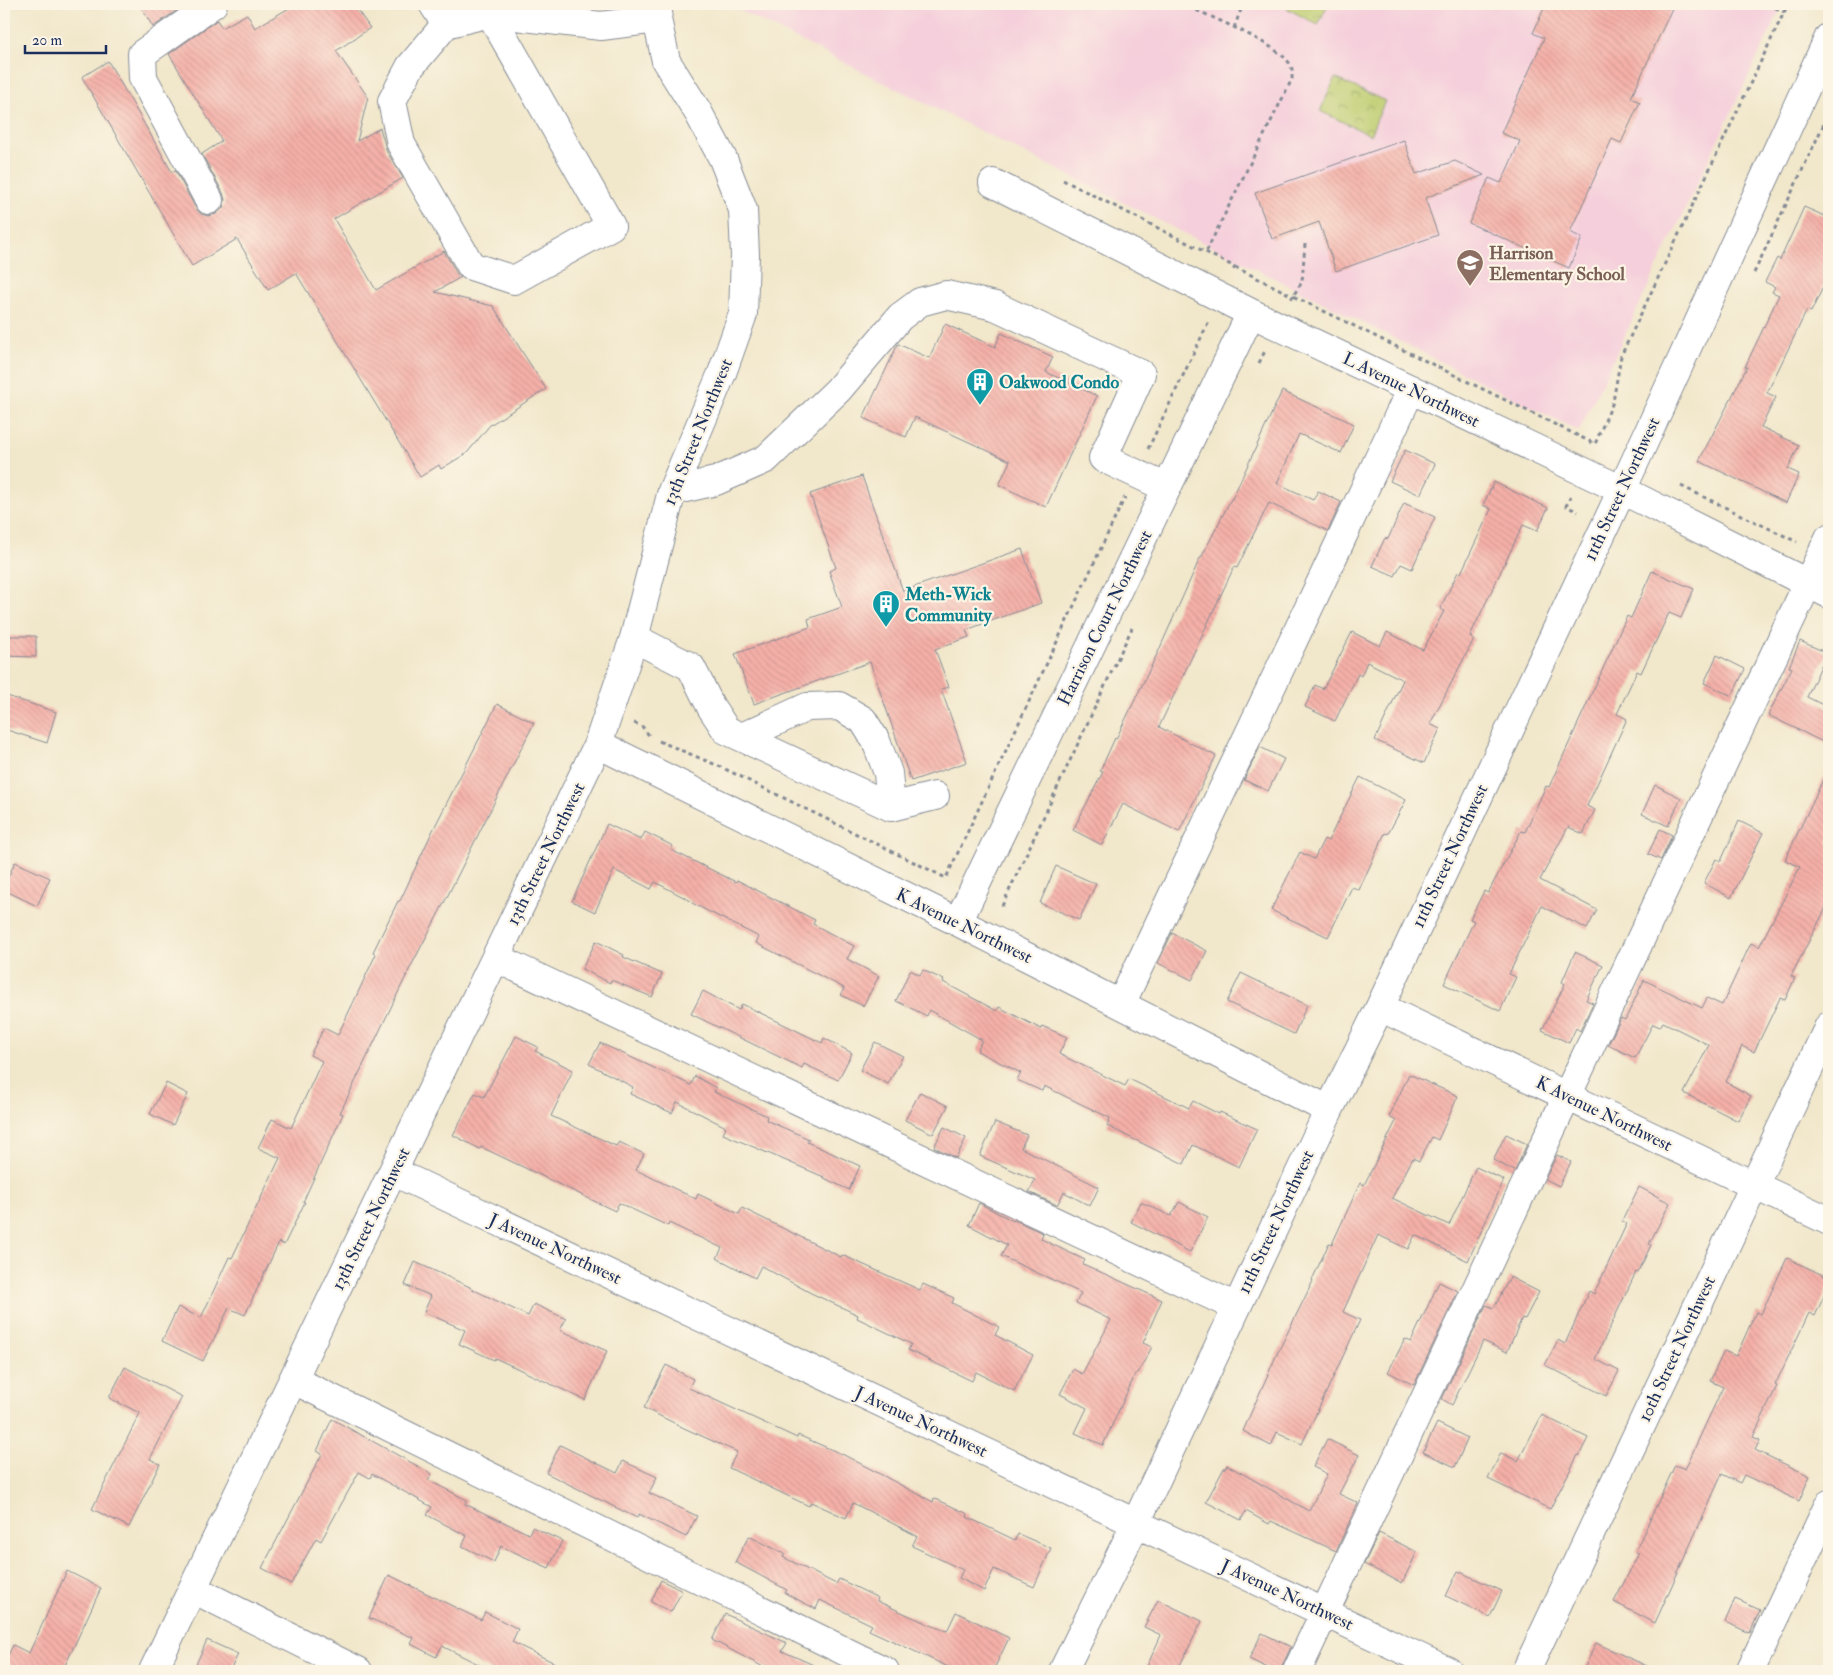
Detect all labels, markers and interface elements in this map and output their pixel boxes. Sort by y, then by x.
scale bar [25,22,106,54]
text: 20 m [32,31,62,50]
place label: Harrison Elementary School [1489,242,1625,286]
school or university icon: Harrison Elementary School [1455,248,1485,287]
street label: L Avenue Northwest [1339,347,1483,433]
street label: 13th Street Northwest [658,355,738,509]
building icon: Oakwood Condo [965,367,995,406]
place label: Oakwood Condo [999,371,1119,394]
street label: 11th Street Northwest [1579,413,1665,564]
street label: Harrison Court Northwest [1052,526,1158,710]
place label: Meth-Wick Community [904,583,993,627]
building icon: Meth-Wick Community [871,589,901,628]
street label: 13th Street Northwest [501,779,591,929]
street label: 11th Street Northwest [1407,780,1493,931]
street label: K Avenue Northwest [892,883,1036,969]
street label: K Avenue Northwest [1532,1071,1676,1157]
street label: 13th Street Northwest [326,1144,416,1294]
street label: 11th Street Northwest [1233,1146,1319,1297]
street label: J Avenue Northwest [484,1208,625,1290]
street label: 10th Street Northwest [1633,1272,1721,1426]
street label: J Avenue Northwest [850,1381,991,1463]
street label: J Avenue Northwest [1216,1554,1357,1636]

